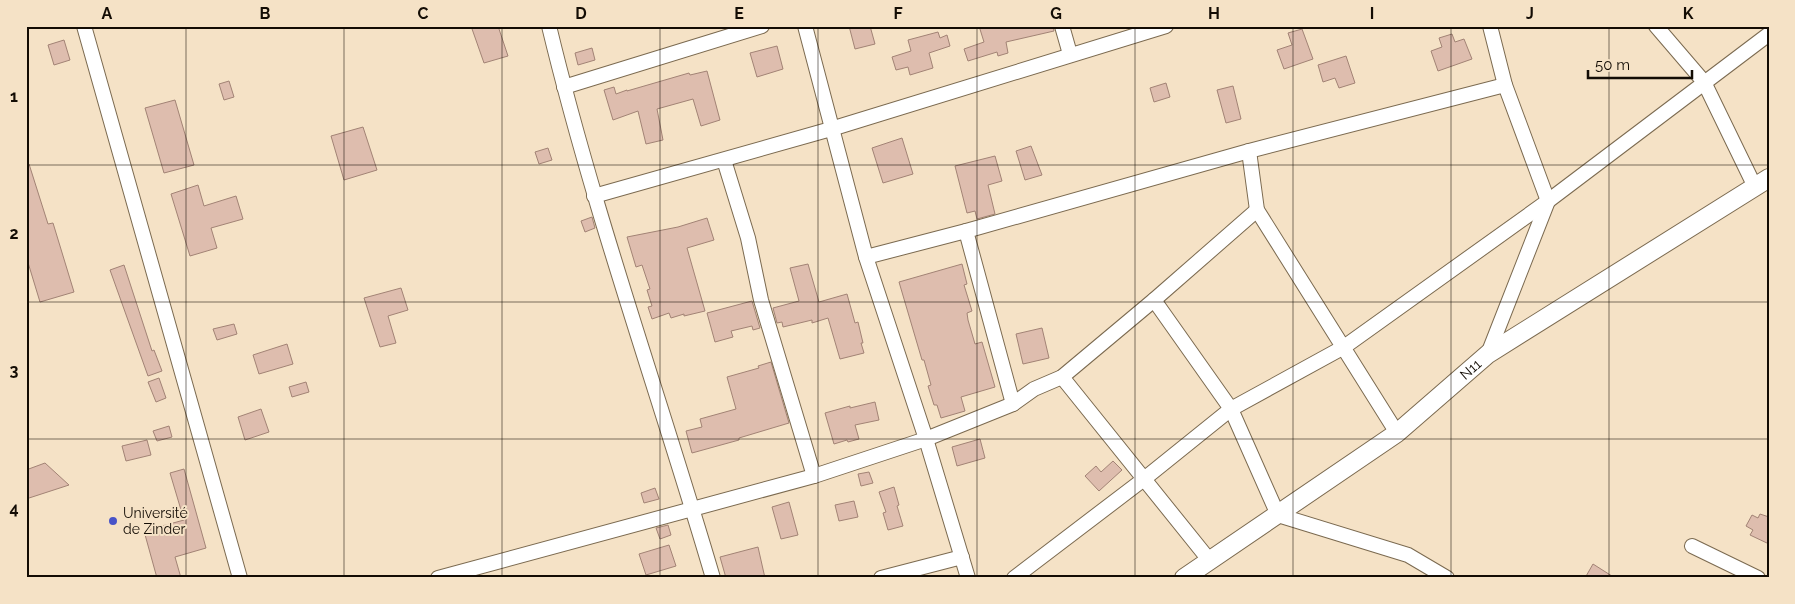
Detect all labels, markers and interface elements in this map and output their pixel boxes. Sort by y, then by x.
text: A [102,4,113,23]
text: B [260,4,271,23]
text: C [418,4,429,23]
text: D [575,4,587,23]
text: E [734,4,744,23]
text: F [893,4,903,23]
text: G [1050,4,1062,23]
text: H [1208,4,1220,23]
text: I [1370,4,1374,23]
text: J [1526,4,1534,23]
text: K [1683,4,1694,23]
scale bar [1588,48,1691,80]
text: 50 m [1595,56,1630,74]
text: 1 [10,87,18,106]
text: 2 [9,224,19,243]
street label: N11 [1457,356,1484,383]
text: 3 [10,361,19,380]
text: 4 [9,499,19,518]
place label: Université de Zinder [123,505,188,537]
marker: Université de Zinder [107,515,119,527]

